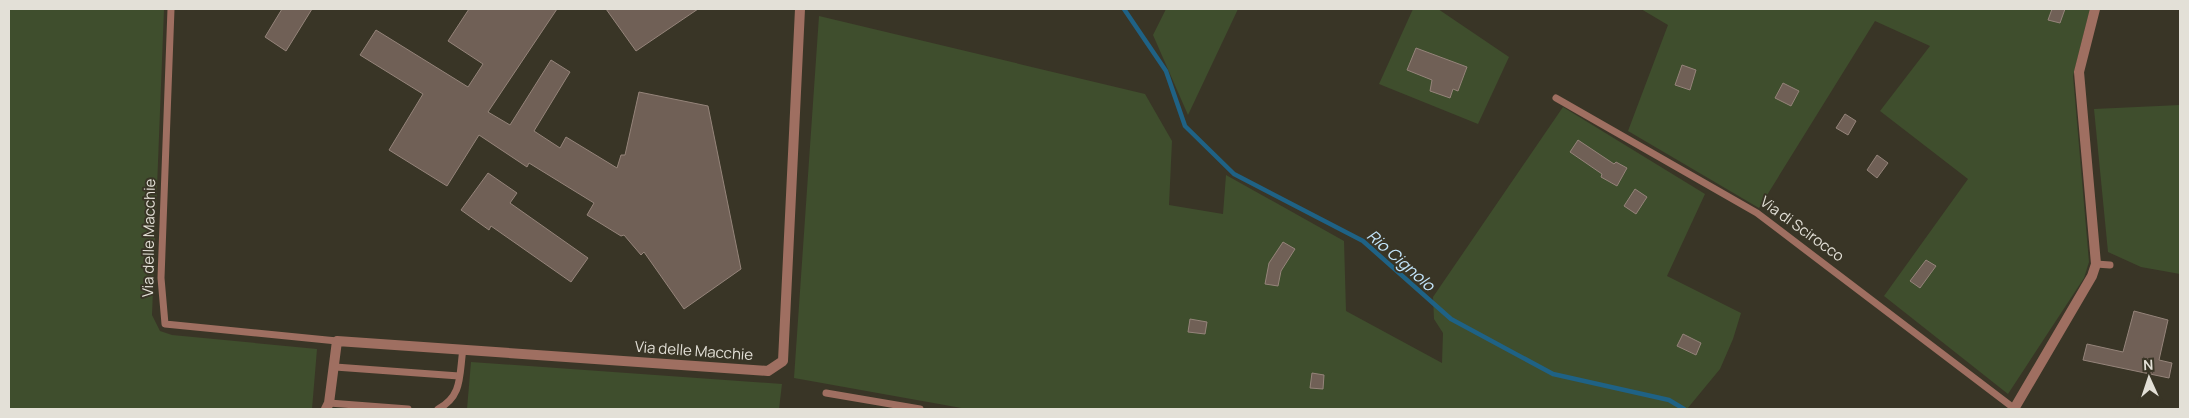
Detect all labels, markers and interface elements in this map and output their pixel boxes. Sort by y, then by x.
street label: Via delle Macchie [137,178,160,297]
street label: Via di Scirocco [1756,191,1849,266]
water label: Rio Cignolo [1362,224,1441,297]
street label: Via delle Macchie [634,336,754,365]
north arrow [2124,353,2174,403]
text: N [2143,355,2154,374]

